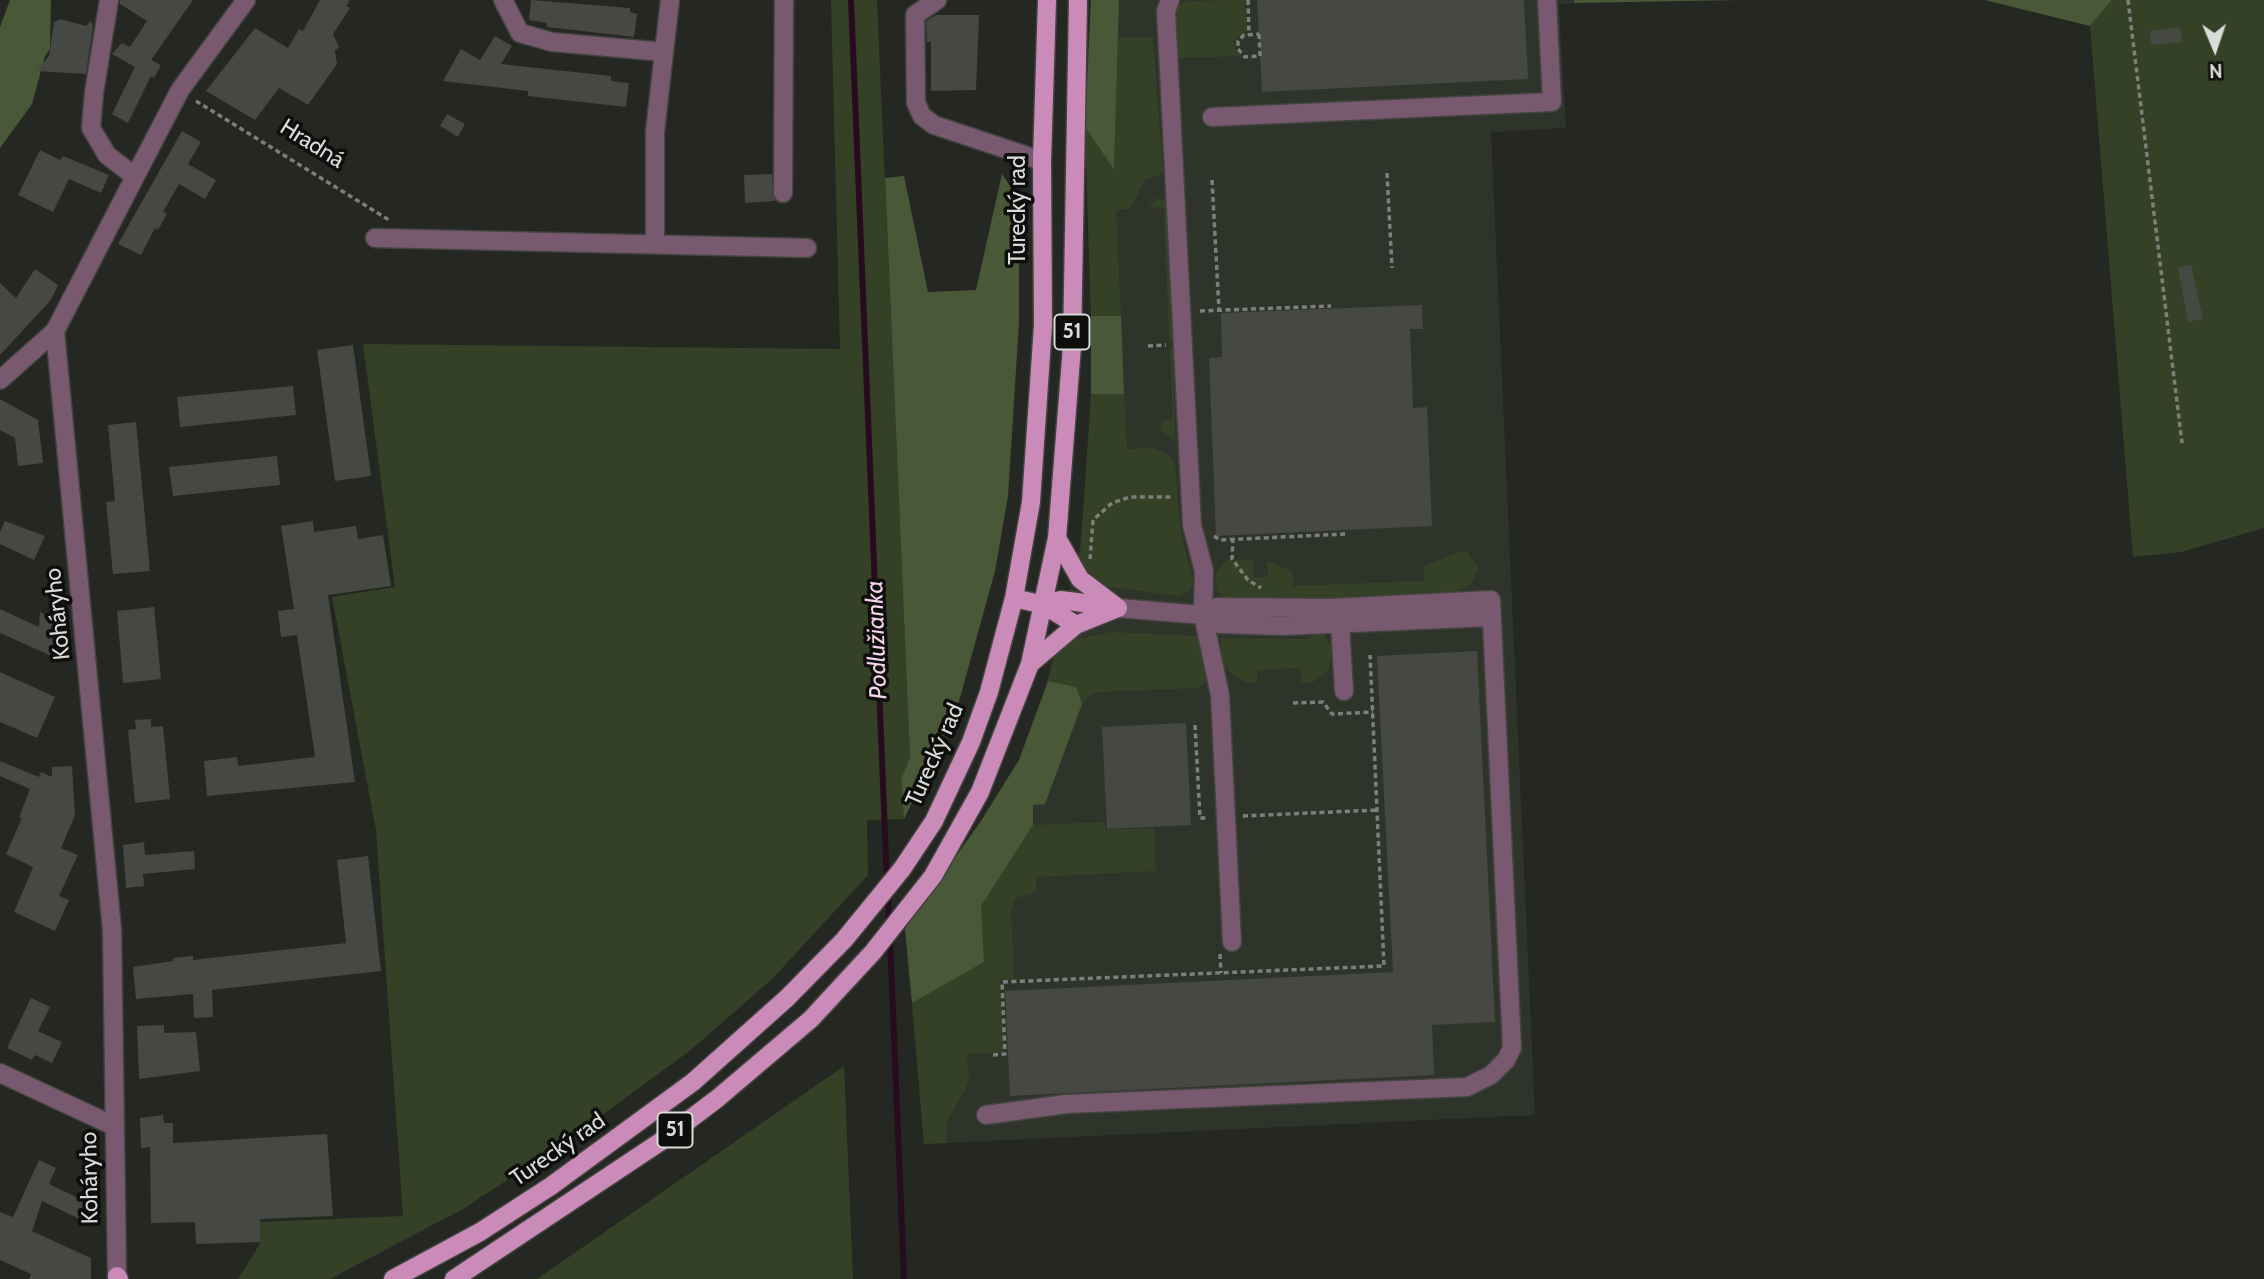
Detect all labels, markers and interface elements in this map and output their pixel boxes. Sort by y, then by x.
north arrow [2180,14,2250,84]
text: N [2209,59,2223,82]
street label: Hradná [275,114,349,174]
street label: Turecký rad [1004,155,1032,265]
road number: 51 [1054,314,1090,350]
street label: Koháryho [39,567,77,661]
water label: Podlužianka [861,580,893,700]
street label: Turecký rad [900,699,970,811]
street label: Turecký rad [505,1107,611,1193]
road number: 51 [658,1112,692,1148]
street label: Koháryho [75,1132,105,1224]

